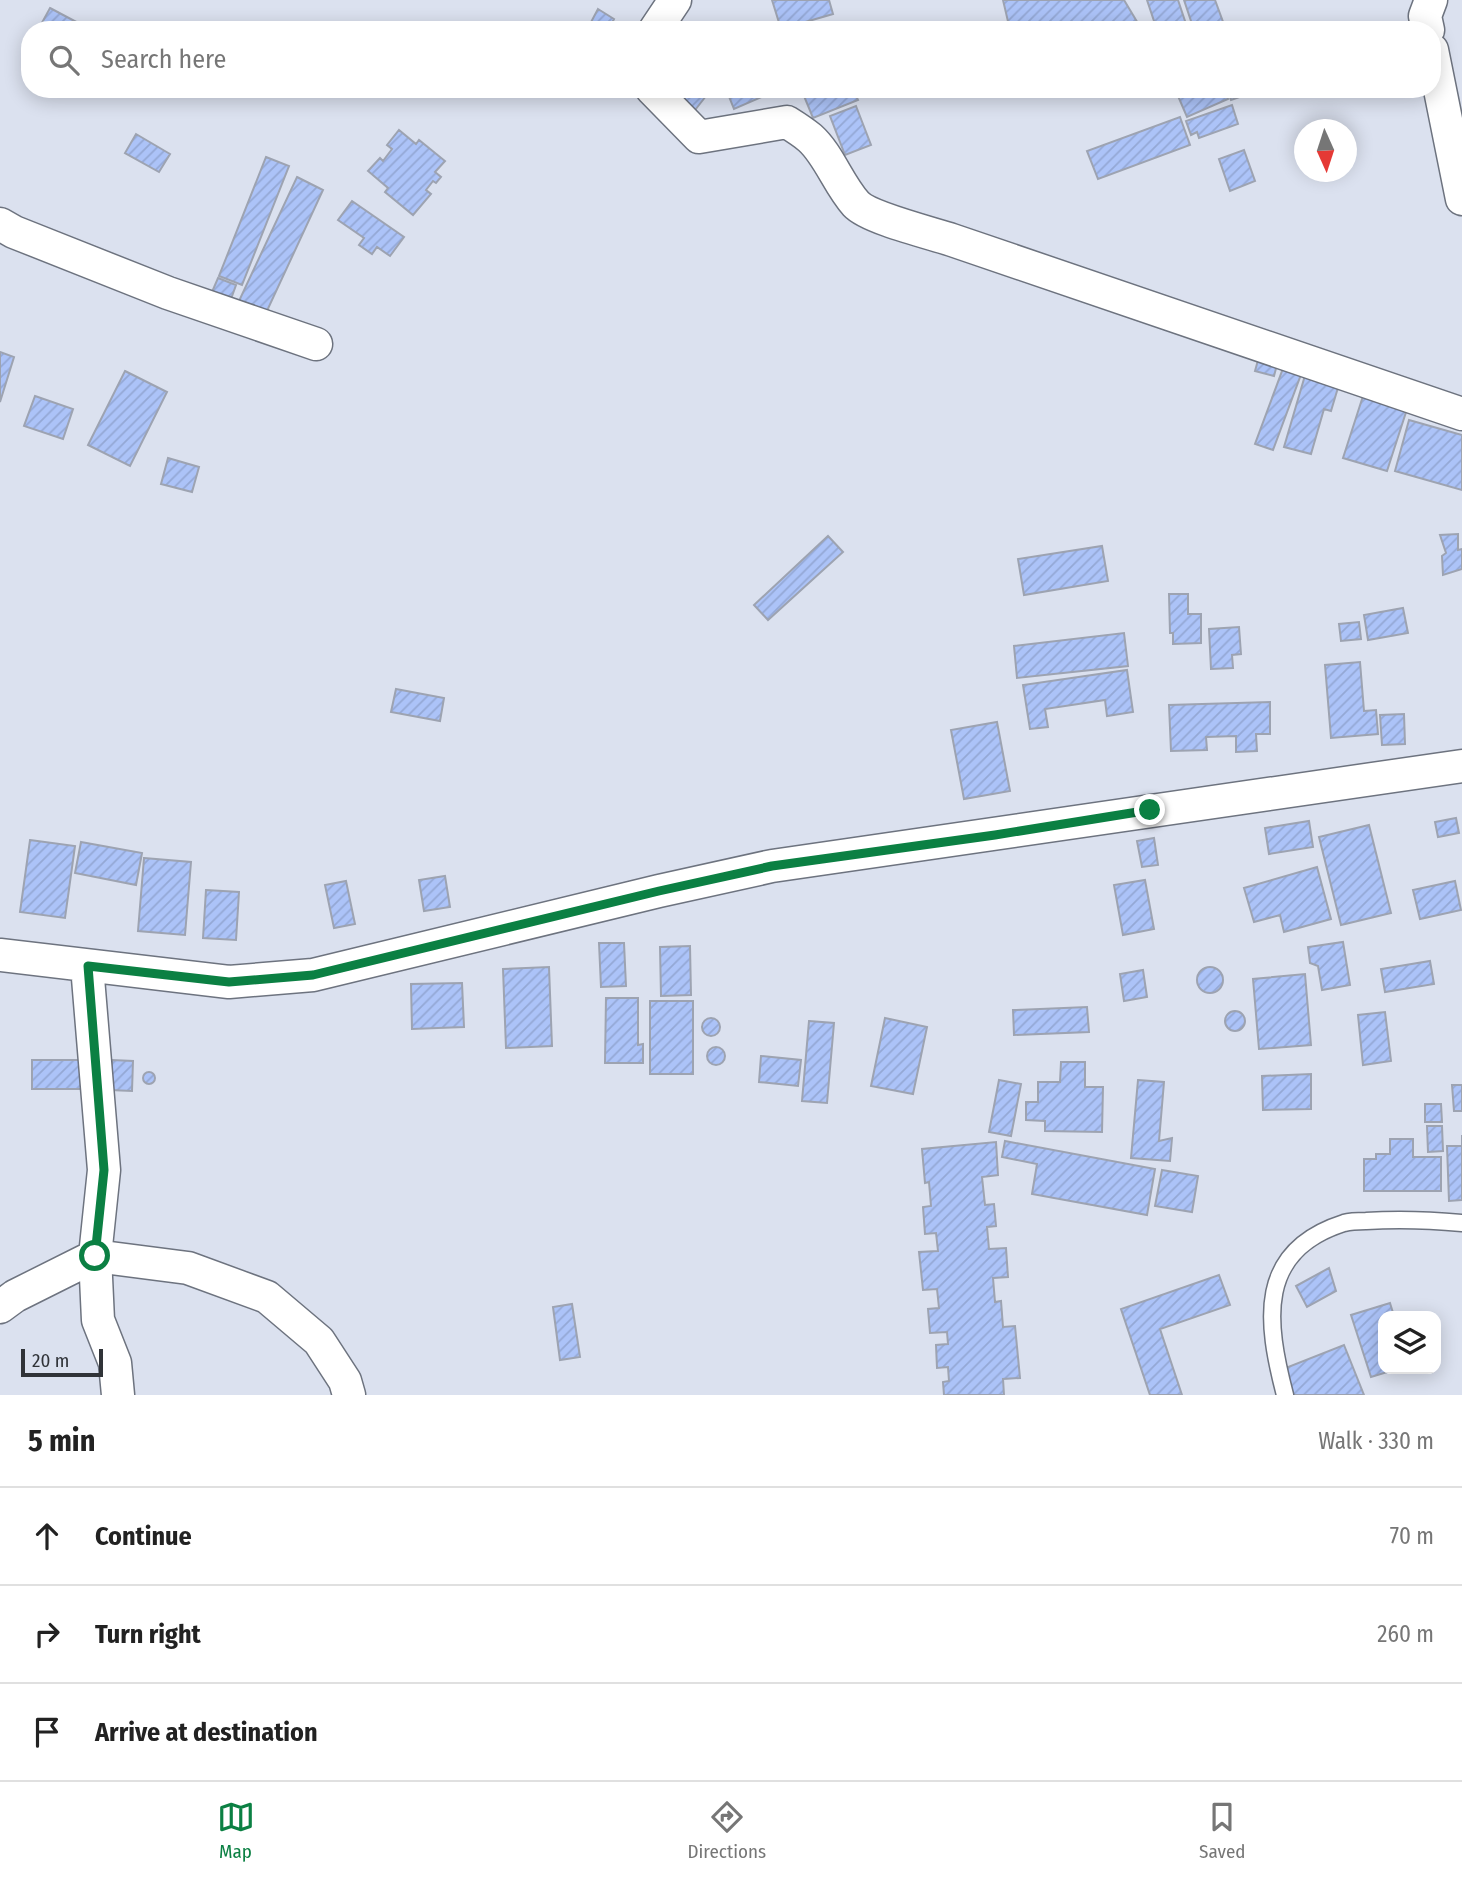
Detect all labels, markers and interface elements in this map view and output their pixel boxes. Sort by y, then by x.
search box [21,21,1441,98]
icon: search [45,41,83,79]
text: Search here [101,44,226,75]
north arrow [1294,119,1357,182]
route end [1134,794,1165,825]
route start [79,1240,110,1271]
map controls [1378,1311,1441,1374]
button: layers [1378,1311,1441,1374]
scale bar [21,1346,103,1378]
text: 20 m [32,1349,69,1372]
text: 5 min [28,1423,95,1459]
text: Walk · 330 m [1318,1427,1434,1455]
icon: ahead [28,1517,66,1555]
text: Continue [95,1521,192,1552]
text: 70 m [1390,1522,1434,1550]
icon: right [28,1615,66,1653]
text: Turn right [95,1619,201,1650]
text: 260 m [1377,1620,1434,1648]
icon: arrive [28,1713,66,1751]
text: Arrive at destination [95,1717,318,1748]
tab: Map [217,1798,255,1863]
tab: Directions [688,1798,766,1863]
tab: Saved [1199,1798,1245,1863]

